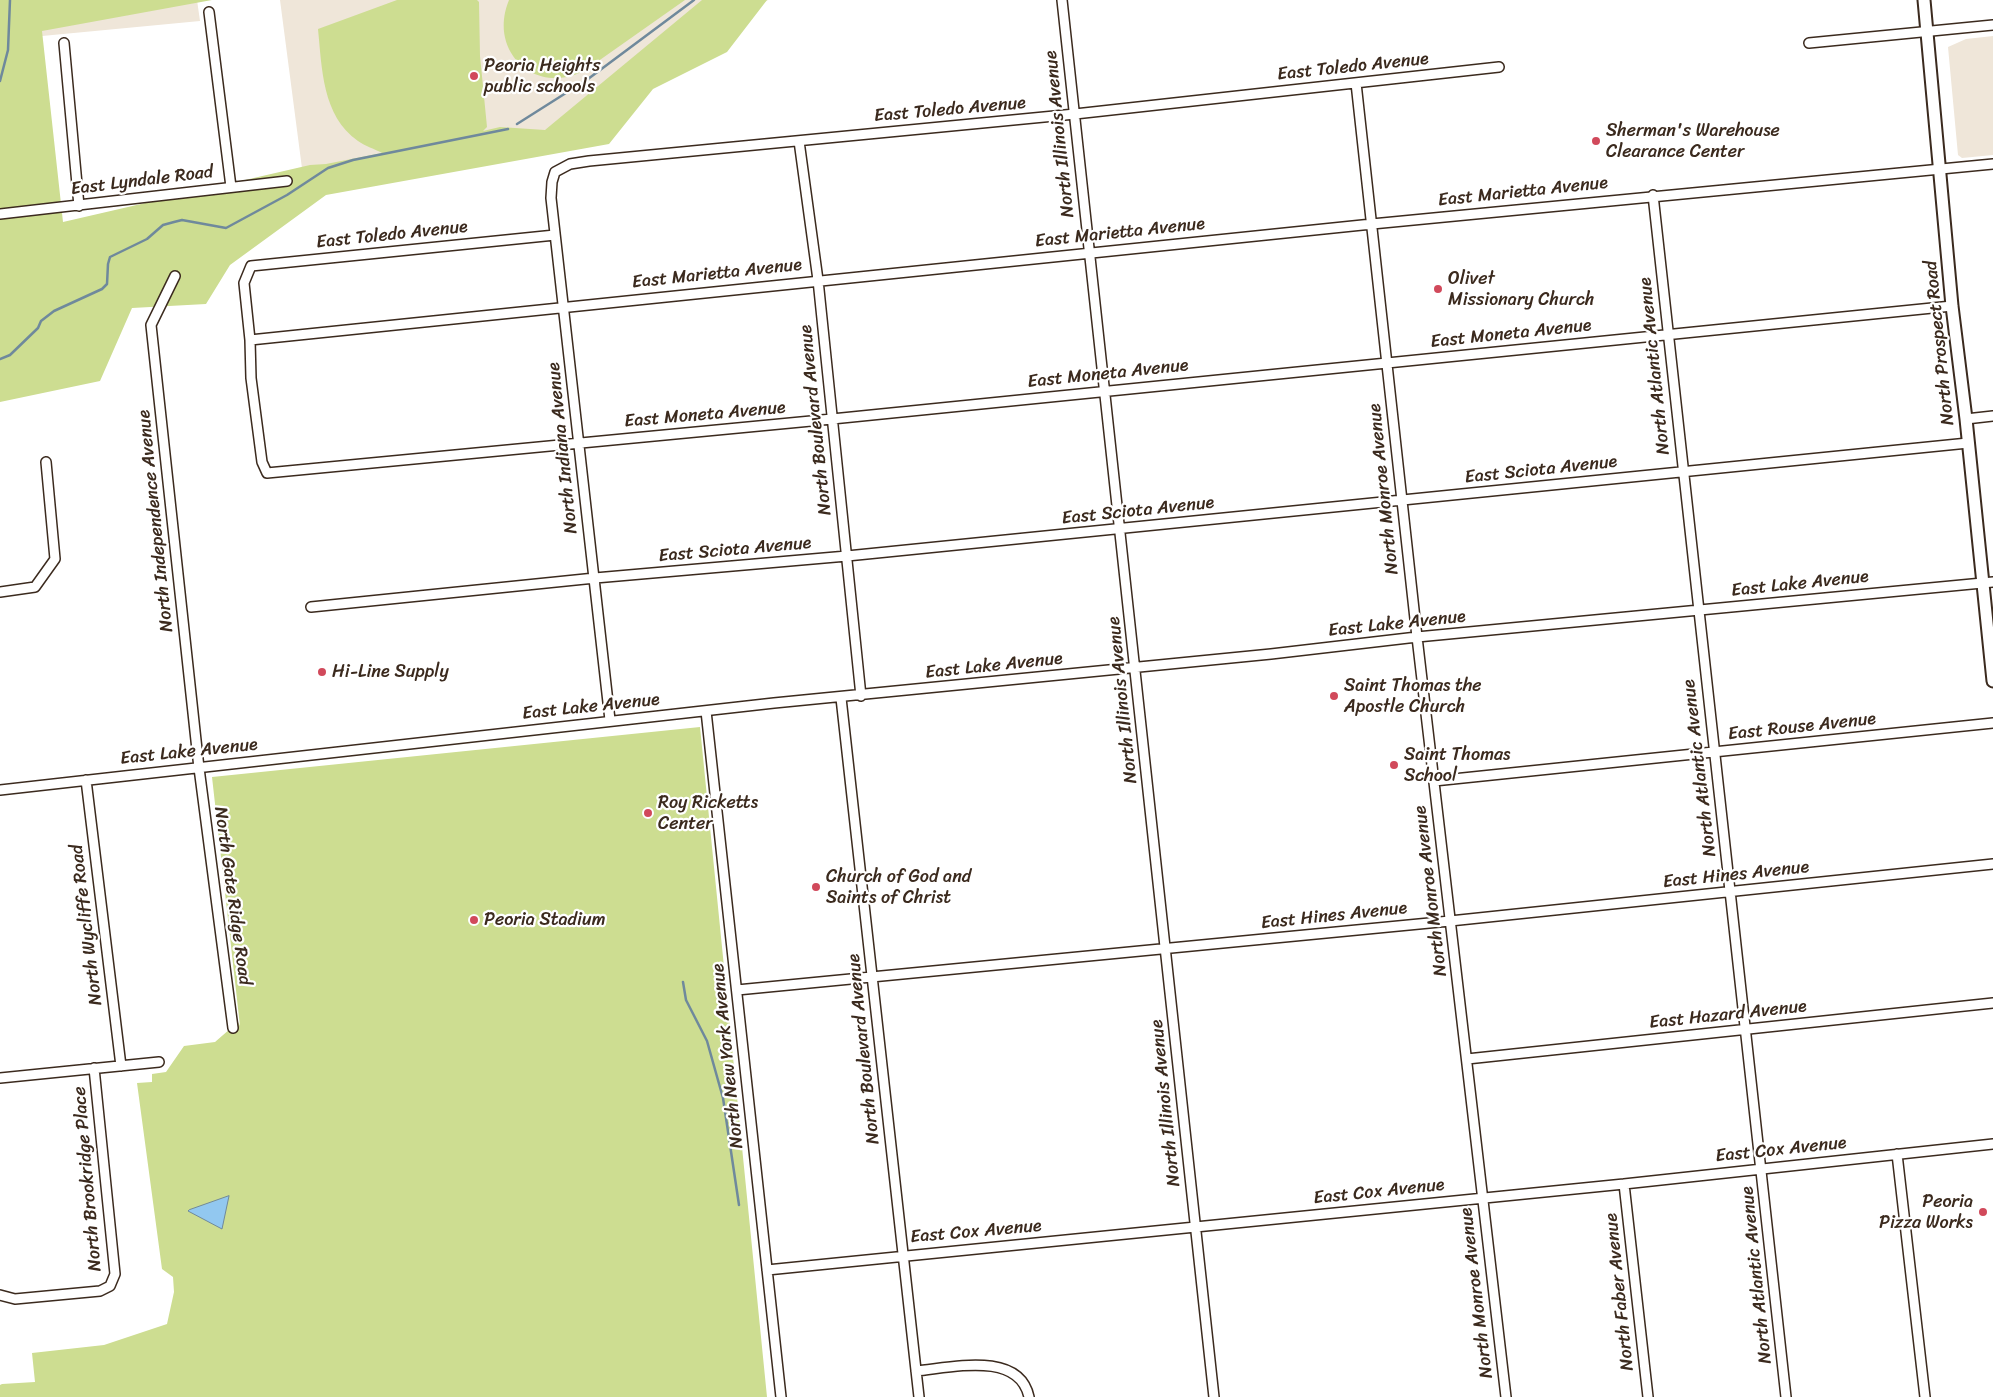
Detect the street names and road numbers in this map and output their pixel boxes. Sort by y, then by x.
street label: East Toledo Avenue [1276,48,1430,86]
street label: North Illinois Avenue [1040,50,1080,218]
street label: East Toledo Avenue [873,93,1027,127]
street label: East Lyndale Road [70,162,214,200]
street label: East Marietta Avenue [1437,172,1609,212]
street label: East Marietta Avenue [1034,213,1206,253]
street label: East Toledo Avenue [315,216,469,254]
street label: East Marietta Avenue [631,254,803,294]
street label: North Prospect Road [1921,260,1959,426]
street label: North Atlantic Avenue [1635,276,1675,456]
street label: East Moneta Avenue [1429,315,1593,353]
street label: North Boulevard Avenue [795,324,837,516]
street label: East Moneta Avenue [1026,355,1190,393]
street label: North Indiana Avenue [543,361,583,535]
street label: East Moneta Avenue [624,397,786,433]
street label: North Monroe Avenue [1364,402,1404,576]
street label: North Independence Avenue [134,409,178,633]
street label: East Sciota Avenue [1464,451,1618,489]
street label: East Sciota Avenue [1061,492,1215,530]
street label: East Sciota Avenue [658,533,812,567]
street label: East Lake Avenue [1730,566,1870,602]
street label: East Lake Avenue [1327,606,1467,642]
street label: North Illinois Avenue [1103,616,1143,784]
street label: East Lake Avenue [924,648,1064,684]
street label: North Atlantic Avenue [1678,678,1722,858]
street label: East Lake Avenue [521,689,661,725]
street label: East Rouse Avenue [1727,708,1877,746]
street label: East Lake Avenue [119,734,259,770]
street label: North Monroe Avenue [1410,804,1452,978]
street label: North Gate Ridge Road [209,805,255,987]
street label: North Wycliffe Road [66,843,108,1007]
street label: East Hines Avenue [1662,857,1810,893]
street label: East Hines Avenue [1260,898,1408,934]
street label: North Boulevard Avenue [843,953,885,1145]
street label: North New York Avenue [708,962,748,1150]
street label: East Hazard Avenue [1648,996,1808,1034]
street label: North Illinois Avenue [1146,1019,1186,1187]
street label: North Brookridge Place [69,1086,107,1272]
street label: East Cox Avenue [1714,1132,1848,1168]
street label: East Cox Avenue [1312,1174,1446,1210]
street label: North Atlantic Avenue [1737,1185,1777,1365]
street label: North Monroe Avenue [1456,1206,1498,1380]
street label: North Faber Avenue [1601,1212,1639,1372]
street label: East Cox Avenue [910,1216,1042,1248]

